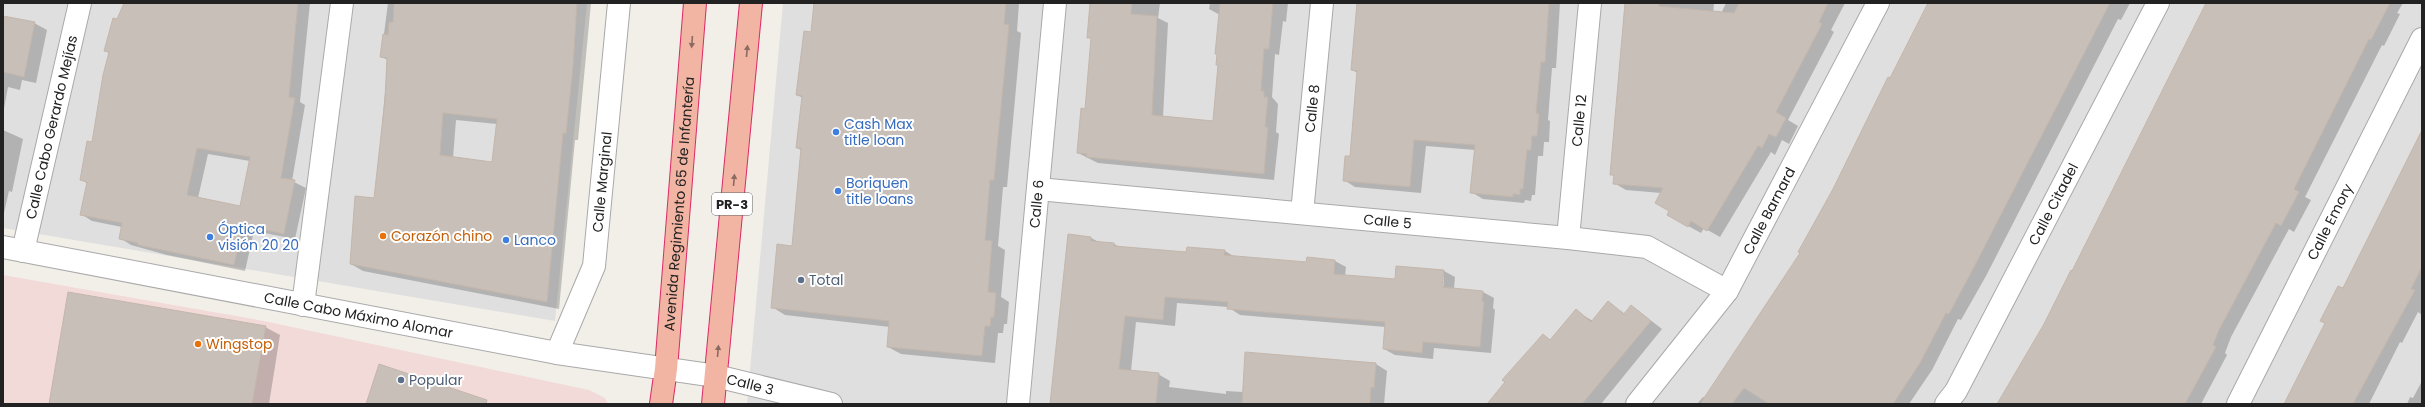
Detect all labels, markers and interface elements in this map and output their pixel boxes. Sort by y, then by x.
street label: Calle Cabo Gerardo Mejías [21,33,82,221]
one-way arrow [688,36,695,48]
one-way arrow [743,45,750,57]
street label: Avenida Regimiento 65 de Infantería [659,76,699,332]
street label: Calle 8 [1300,83,1324,134]
street label: Calle 12 [1567,94,1591,147]
place label: Cash Max title loan [844,114,913,150]
marker: Cash Max title loan [831,127,841,137]
street label: Calle Marginal [587,131,617,233]
street label: Calle Citadel [2024,160,2083,249]
street label: Calle Barnard [1738,164,1800,258]
place label: Boriquen title loans [846,173,914,209]
one-way arrow [731,174,738,186]
street label: Calle 6 [1024,179,1049,229]
street label: Calle Emory [2302,180,2358,264]
marker: Boriquen title loans [833,186,843,196]
road number: PR-3 [712,193,752,215]
street label: Calle 5 [1362,209,1413,233]
place label: Óptica visión 20 20 [218,219,299,255]
place label: Corazón chino [391,226,492,246]
place label: Lanco [514,230,556,250]
marker: Corazón chino [378,231,388,241]
marker: Óptica visión 20 20 [205,232,215,242]
marker: Lanco [501,235,511,245]
place label: Total [809,270,844,290]
marker: Total [796,275,806,285]
street label: Calle Cabo Máximo Alomar [262,287,455,343]
place label: Wingstop [206,334,272,354]
marker: Wingstop [193,339,203,349]
one-way arrow [715,345,721,357]
street label: Calle 3 [725,369,776,400]
place label: Popular [409,370,463,390]
marker: Popular [396,375,406,385]

